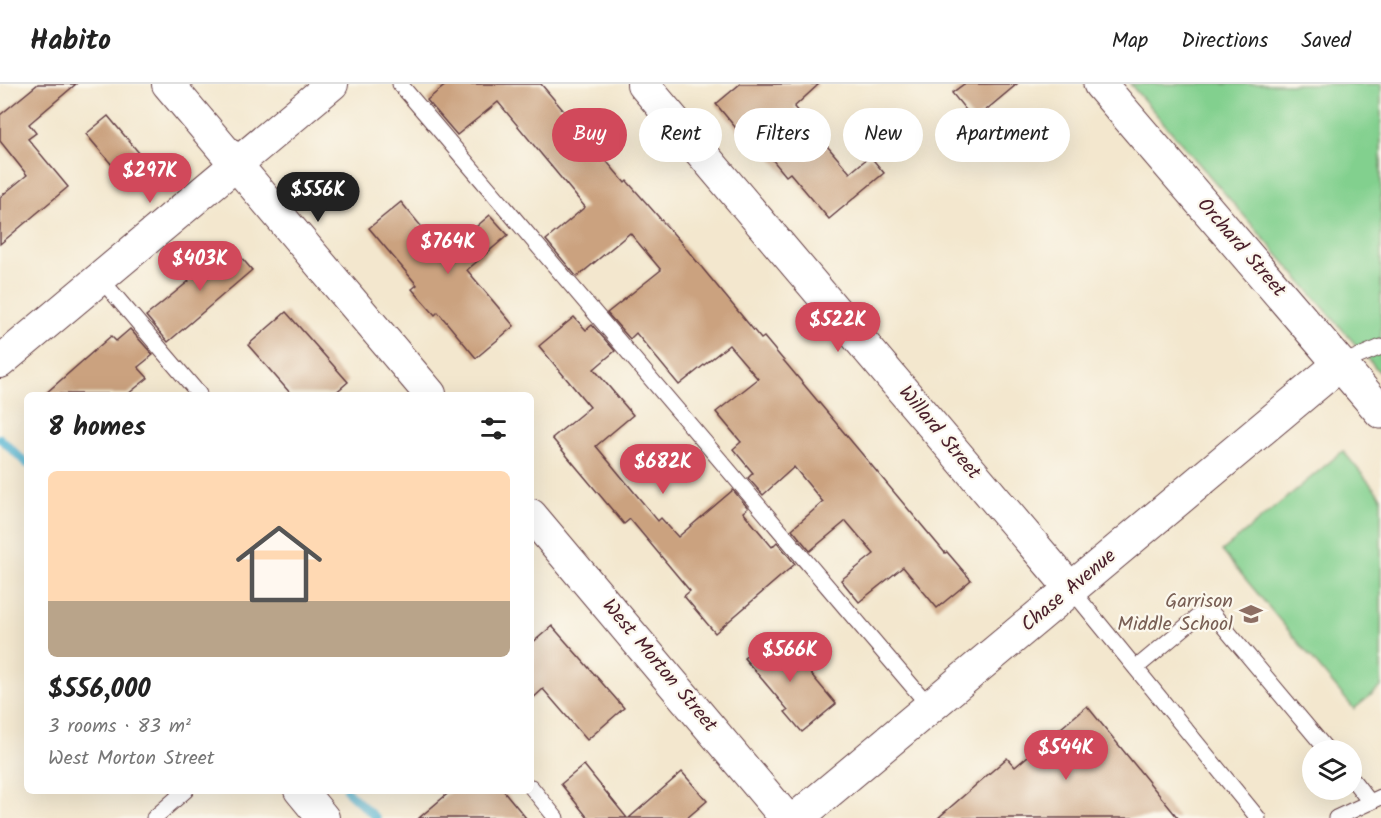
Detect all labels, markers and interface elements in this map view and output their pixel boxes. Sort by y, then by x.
text: Habito [30,19,111,64]
text: Map [1112,25,1148,58]
text: Directions [1181,25,1268,58]
text: Saved [1301,25,1351,58]
chip: Buy [552,108,627,162]
chip: Rent [639,108,722,162]
chip: Filters [734,108,831,162]
chip: New [843,108,923,162]
chip: Apartment [935,108,1070,162]
pin: $297K [108,153,192,204]
text: $297K [122,156,178,188]
pin: $556K [276,172,360,223]
text: $556K [291,175,345,207]
street label: Orchard Street [1189,191,1294,305]
pin: $764K [406,224,490,275]
text: $764K [420,227,476,259]
pin: $403K [158,241,242,292]
text: $403K [172,244,228,276]
pin: $522K [796,302,880,353]
text: $522K [809,305,867,337]
street label: Willard Street [890,379,988,487]
text: 8 homes [48,407,146,449]
icon: filters [477,412,510,445]
pin: $682K [621,444,705,495]
text: $682K [634,447,692,479]
icon: home [225,510,333,618]
street label: Chase Avenue [1014,541,1124,641]
place label: Garrison Middle School [1117,586,1233,641]
street label: West Morton Street [593,592,725,740]
school or university icon: Garrison Middle School [1238,601,1264,627]
pin: $566K [748,632,832,683]
text: $566K [762,635,818,667]
text: $556,000 [48,669,151,711]
text: 3 rooms · 83 m² [48,711,191,743]
pin: $544K [1024,730,1108,781]
text: $544K [1038,733,1094,765]
map controls [1302,740,1362,800]
button: layers [1302,740,1362,800]
text: West Morton Street [48,743,215,775]

